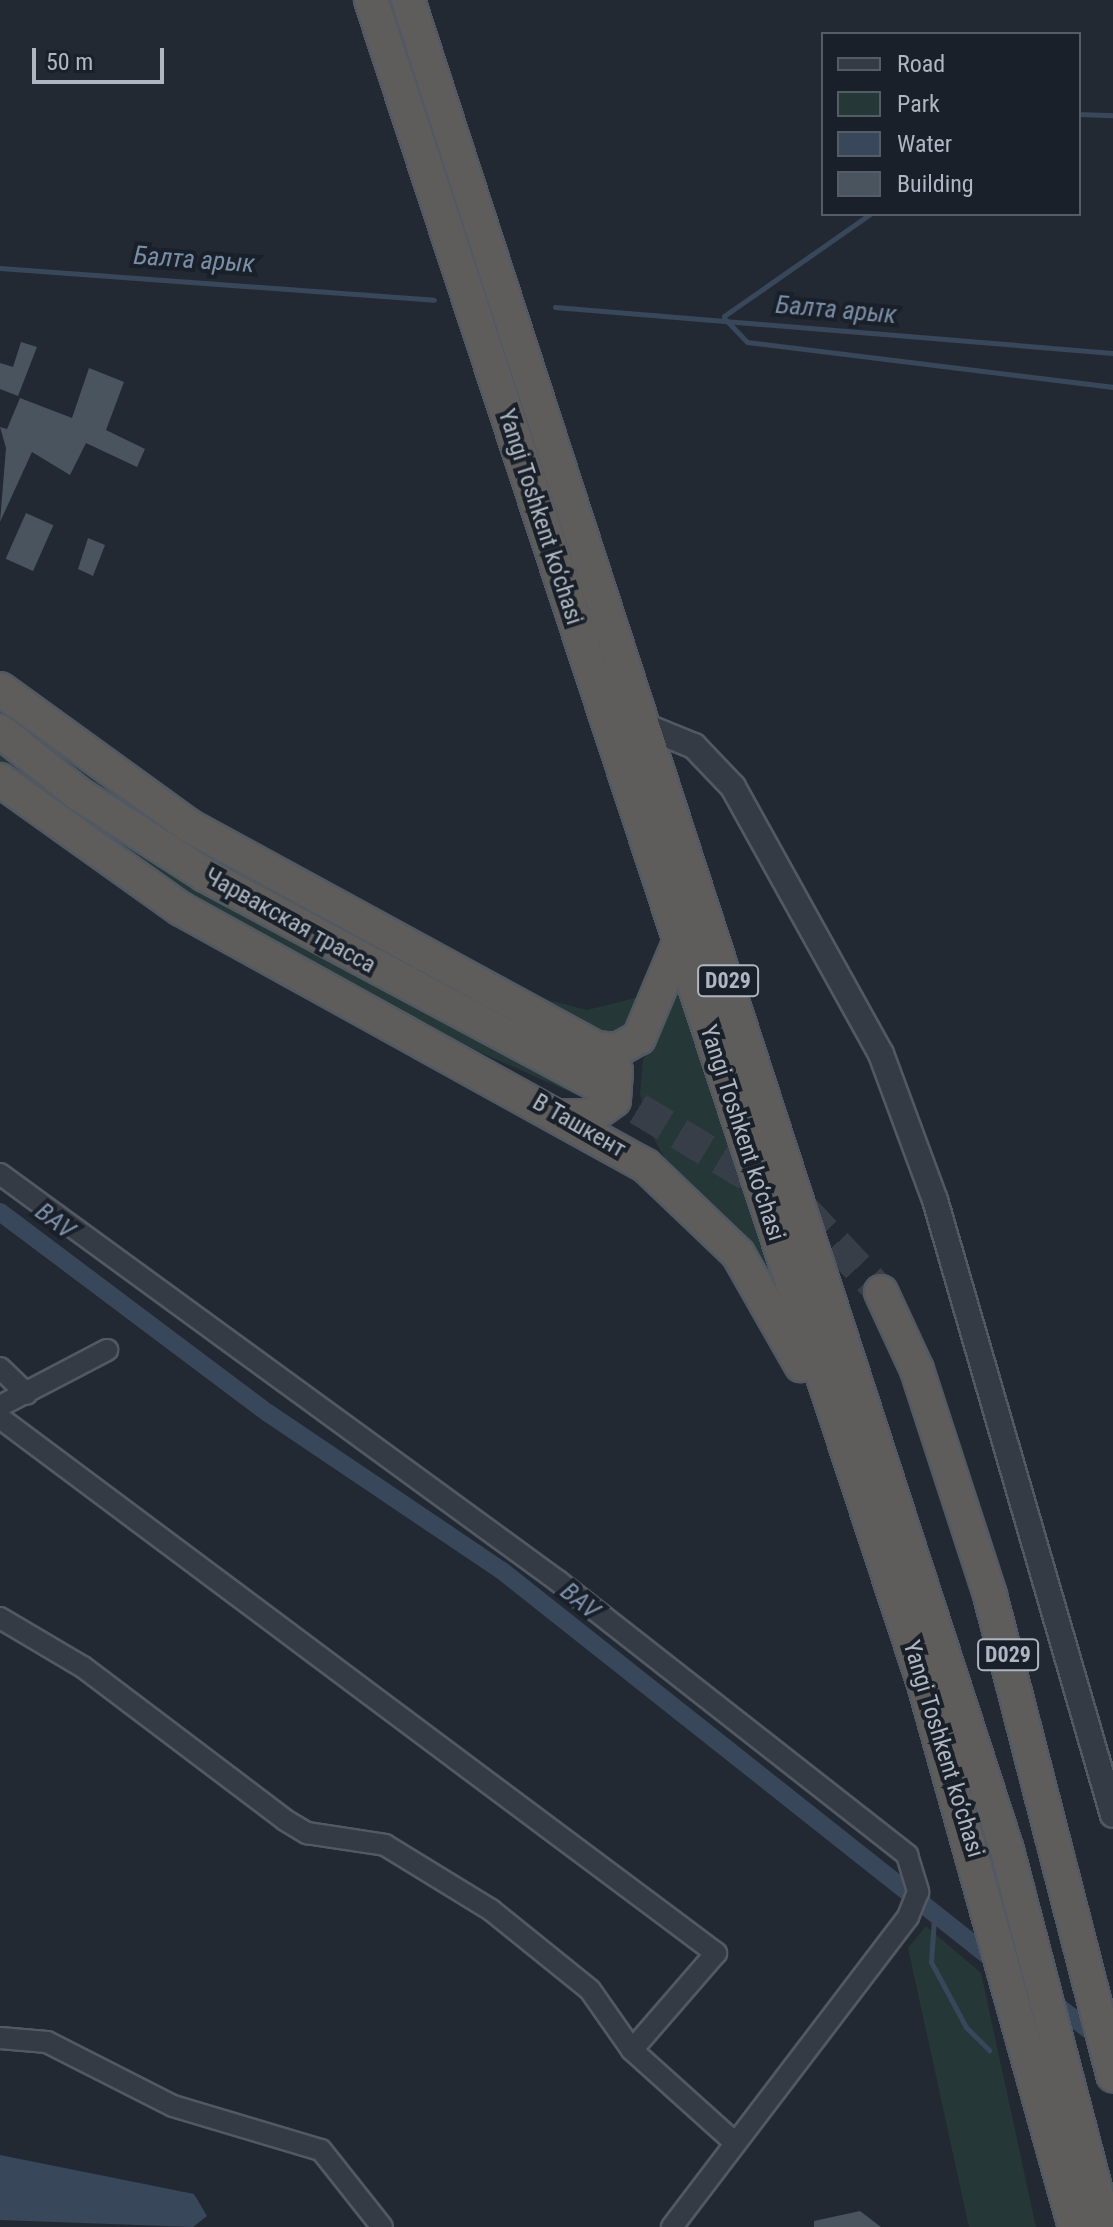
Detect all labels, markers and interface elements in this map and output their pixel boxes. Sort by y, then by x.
scale bar [36,32,168,82]
legend [821,32,1081,216]
text: 50 m [46,48,93,76]
text: Road [897,50,945,78]
text: Park [897,90,940,118]
text: Water [897,130,952,158]
text: Building [897,170,974,198]
water label: Балта арык [132,240,256,280]
water label: Балта арык [774,289,898,331]
street label: Yangi Toshkent ko‘chasi [491,405,589,629]
street label: Чарвакская трасса [199,862,381,980]
road number: D029 [696,963,760,999]
street label: Yangi Toshkent ko‘chasi [693,1021,791,1245]
street label: В Ташкент [527,1088,631,1164]
water label: BAV [29,1196,81,1246]
water label: BAV [554,1576,606,1626]
street label: Yangi Toshkent ko‘chasi [896,1637,990,1861]
road number: D029 [976,1637,1040,1673]

